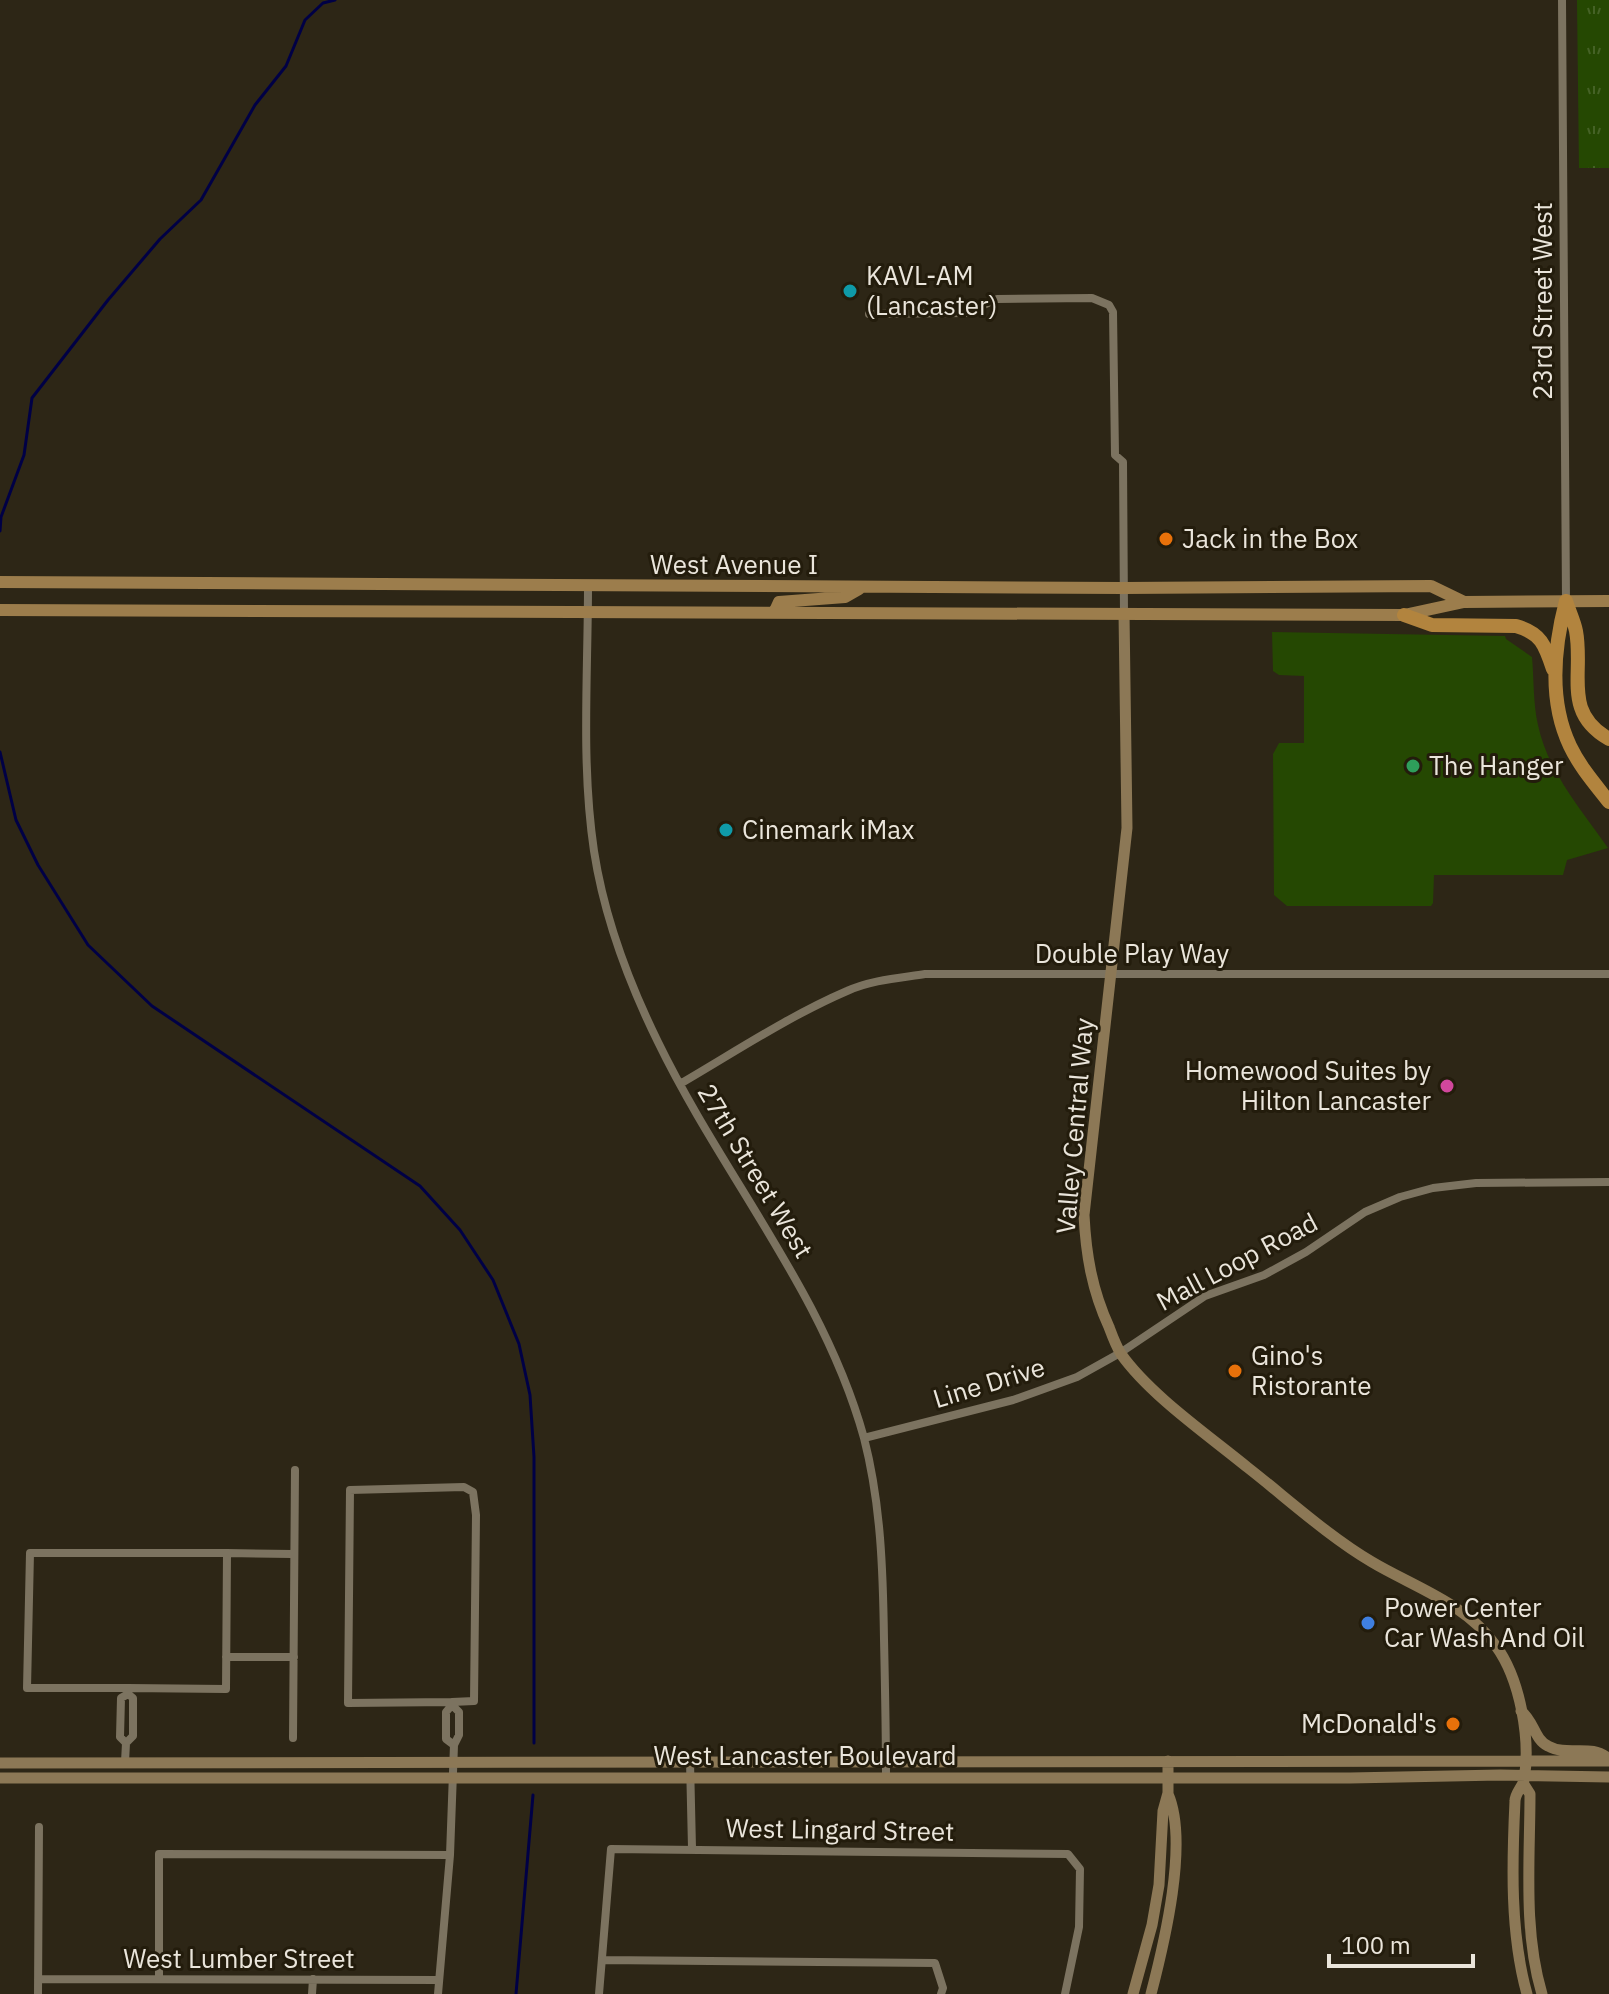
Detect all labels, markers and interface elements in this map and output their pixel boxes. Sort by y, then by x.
street label: 23rd Street West [1525,202,1559,400]
place label: KAVL-AM (Lancaster) [866,258,997,322]
marker: KAVL-AM (Lancaster) [841,282,859,300]
place label: Jack in the Box [1182,521,1358,555]
marker: Jack in the Box [1157,530,1175,548]
street label: West Avenue I [650,547,818,581]
place label: The Hanger [1429,748,1564,782]
marker: The Hanger [1404,757,1422,775]
place label: Cinemark iMax [742,812,914,846]
marker: Cinemark iMax [717,821,735,839]
street label: Double Play Way [1035,936,1229,970]
street label: Valley Central Way [1048,1016,1100,1235]
place label: Homewood Suites by Hilton Lancaster [1185,1053,1431,1117]
street label: 27th Street West [690,1077,821,1264]
marker: Homewood Suites by Hilton Lancaster [1438,1077,1456,1095]
street label: Mall Loop Road [1150,1204,1323,1318]
place label: Gino's Ristorante [1251,1338,1372,1402]
street label: Line Drive [929,1349,1049,1415]
marker: Gino's Ristorante [1226,1362,1244,1380]
place label: Power Center Car Wash And Oil [1384,1590,1585,1654]
marker: Power Center Car Wash And Oil [1359,1614,1377,1632]
place label: McDonald's [1301,1706,1437,1740]
marker: McDonald's [1444,1715,1462,1733]
street label: West Lancaster Boulevard [653,1738,957,1772]
street label: West Lingard Street [725,1810,955,1848]
scale bar [1329,1918,1473,1968]
text: 100 m [1341,1929,1411,1961]
street label: West Lumber Street [123,1941,355,1975]

